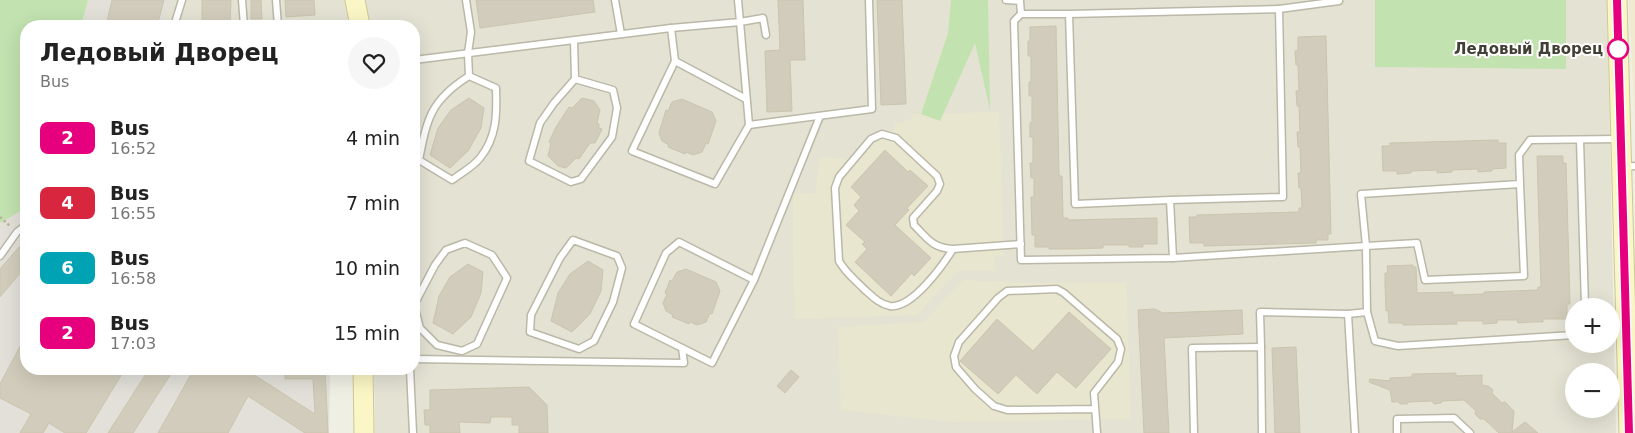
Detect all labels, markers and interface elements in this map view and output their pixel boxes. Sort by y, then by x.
button: heart [348,37,400,89]
marker: Ледовый Дворец [1607,38,1629,60]
text: Ледовый Дворец [40,39,278,67]
place label: Ледовый Дворец [1454,40,1603,58]
text: Bus [40,72,69,91]
text: Bus [110,117,149,139]
text: 2 [61,127,74,148]
text: 4 min [346,127,400,149]
text: 16:52 [110,139,156,158]
text: Bus [110,182,149,204]
text: 4 [61,192,74,213]
text: 7 min [346,192,400,214]
text: 16:55 [110,204,156,223]
text: Bus [110,247,149,269]
text: 6 [61,257,74,278]
text: 10 min [334,257,400,279]
text: 16:58 [110,269,156,288]
map controls [1565,298,1620,418]
button: + [1565,298,1620,353]
text: Bus [110,312,149,334]
text: 2 [61,322,74,343]
text: 15 min [334,322,400,344]
text: 17:03 [110,334,156,353]
button: − [1565,363,1620,418]

